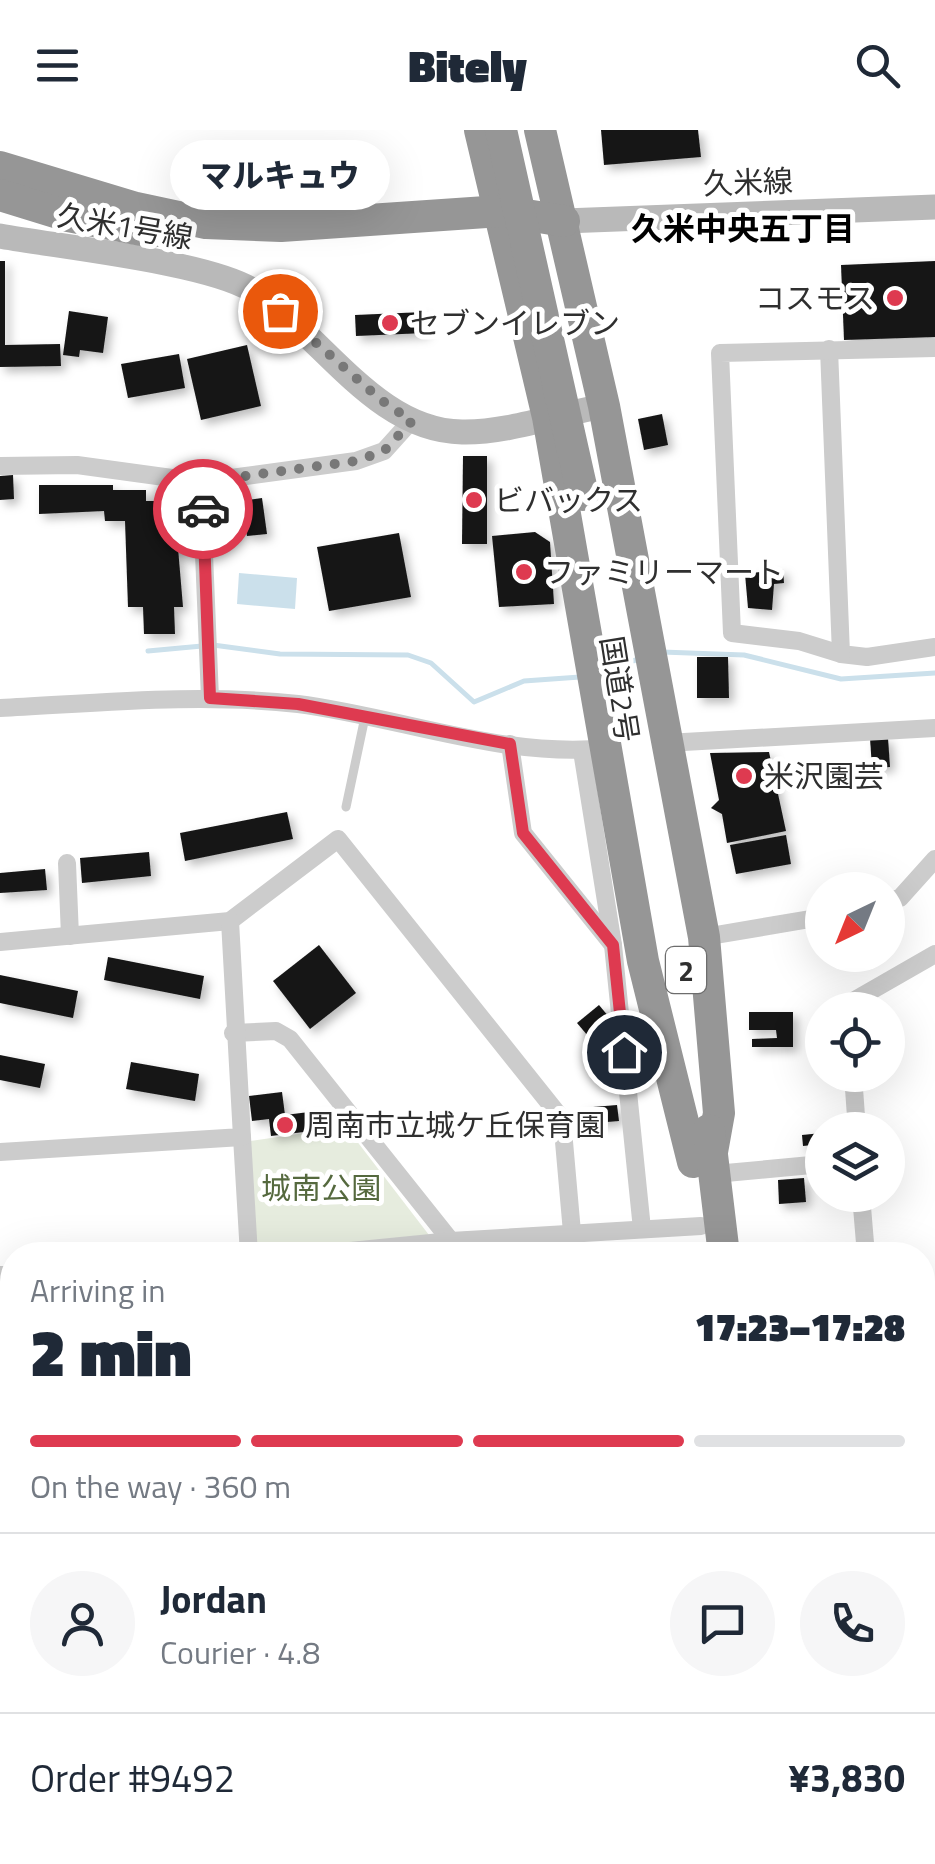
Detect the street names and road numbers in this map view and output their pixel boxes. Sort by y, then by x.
street label: 久米線 [702,157,794,207]
street label: 久米1号線 [54,191,196,261]
street label: 国道2号 [589,633,651,745]
road number: 2 [666,947,706,993]

